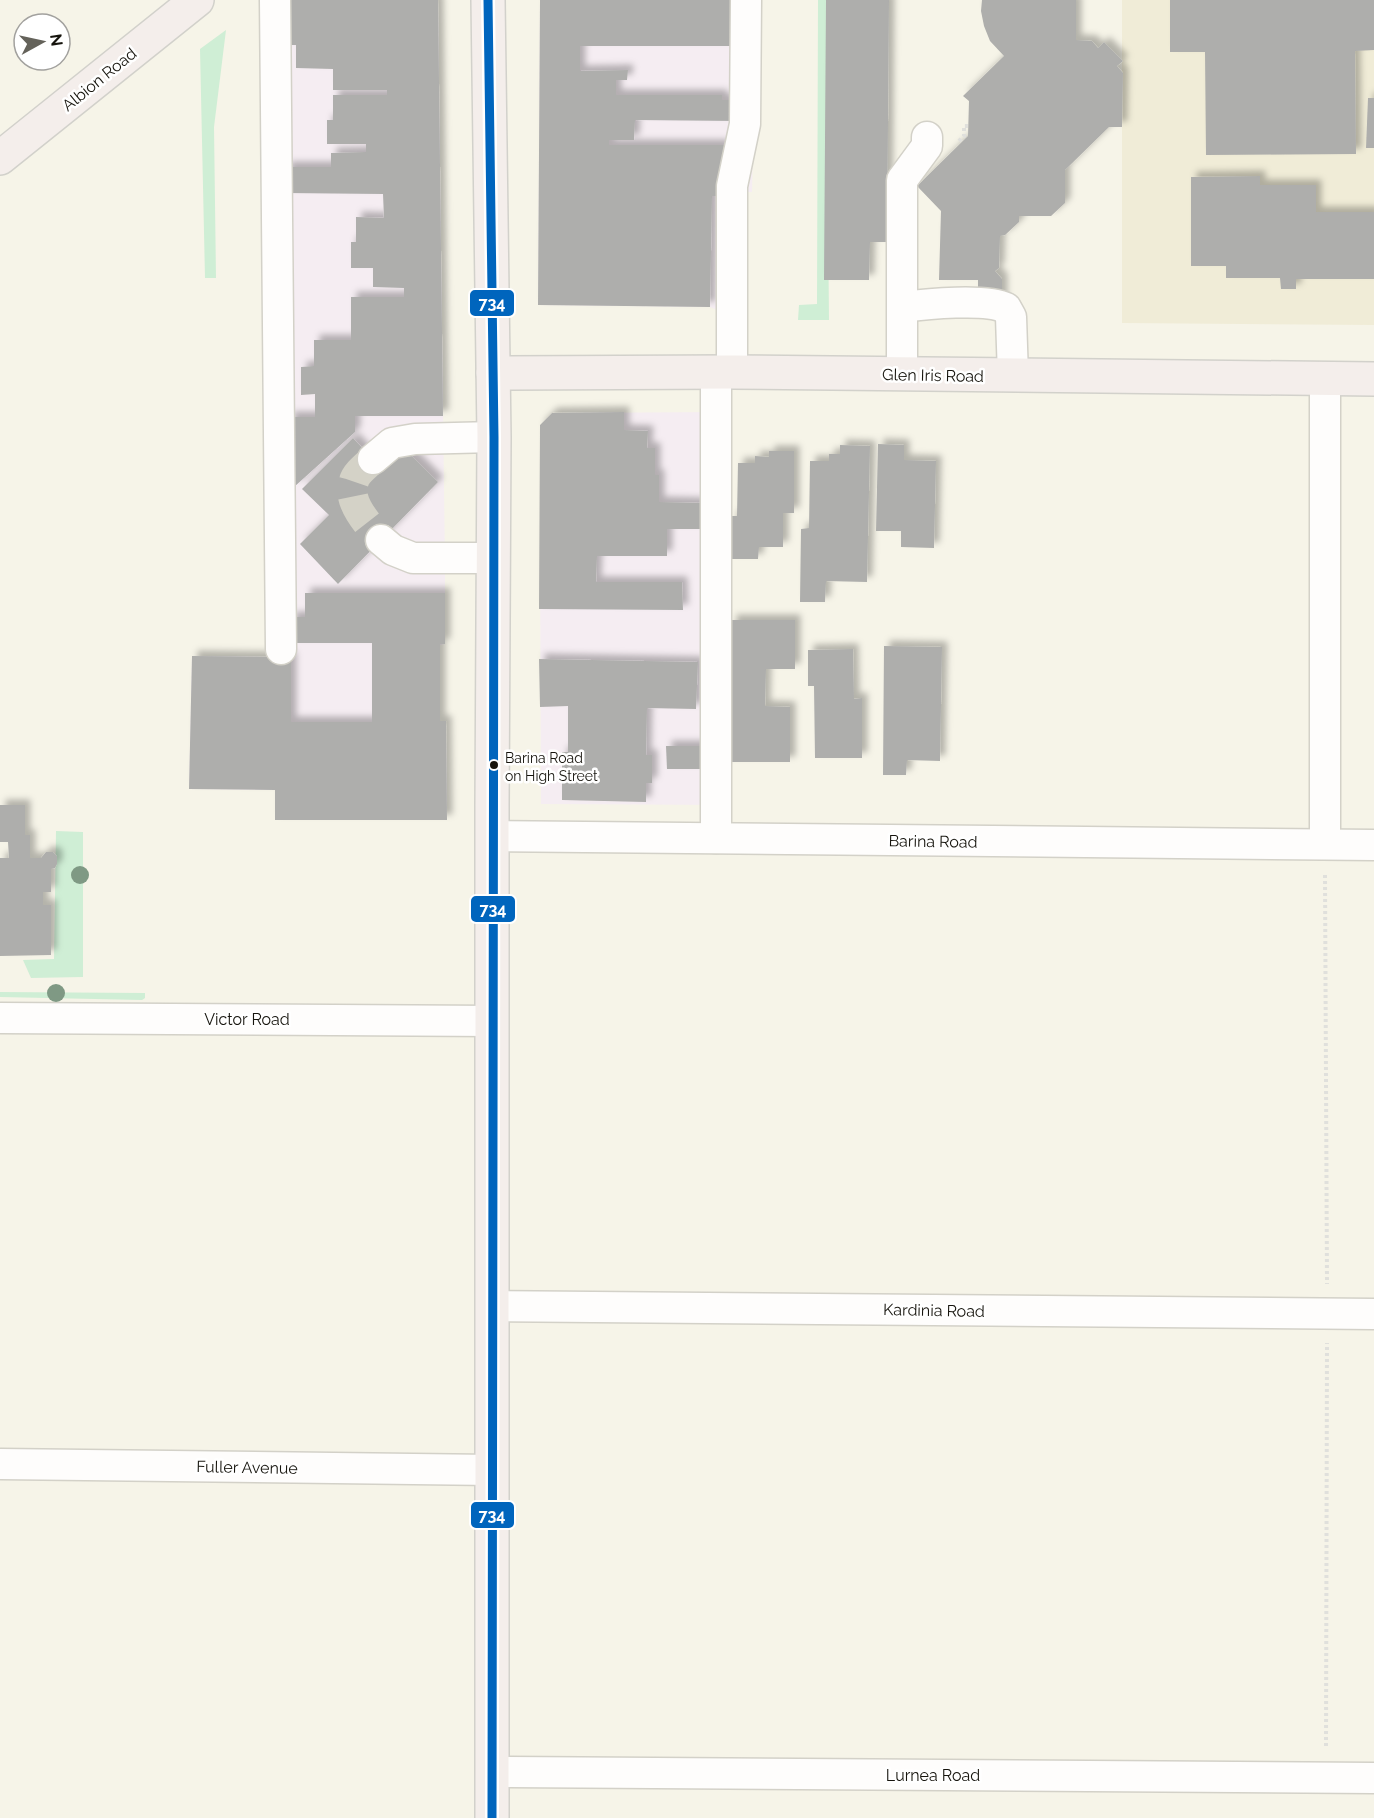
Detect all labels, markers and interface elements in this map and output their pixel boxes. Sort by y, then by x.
north arrow [12,12,72,72]
text: N [46,33,67,47]
street label: Albion Road [58,44,140,115]
line badge: 734 [469,289,515,317]
text: 734 [478,294,506,313]
street label: Glen Iris Road [882,365,984,386]
place label: Barina Road on High Street [505,750,598,784]
marker: Barina Road on High Street [488,759,500,771]
street label: Barina Road [888,831,978,852]
line badge: 734 [470,895,516,923]
text: 734 [479,900,507,919]
street label: Victor Road [204,1010,290,1029]
street label: Kardinia Road [883,1300,985,1321]
street label: Fuller Avenue [196,1457,298,1478]
line badge: 734 [470,1501,515,1529]
text: 734 [478,1506,506,1525]
street label: Lurnea Road [886,1766,980,1785]

